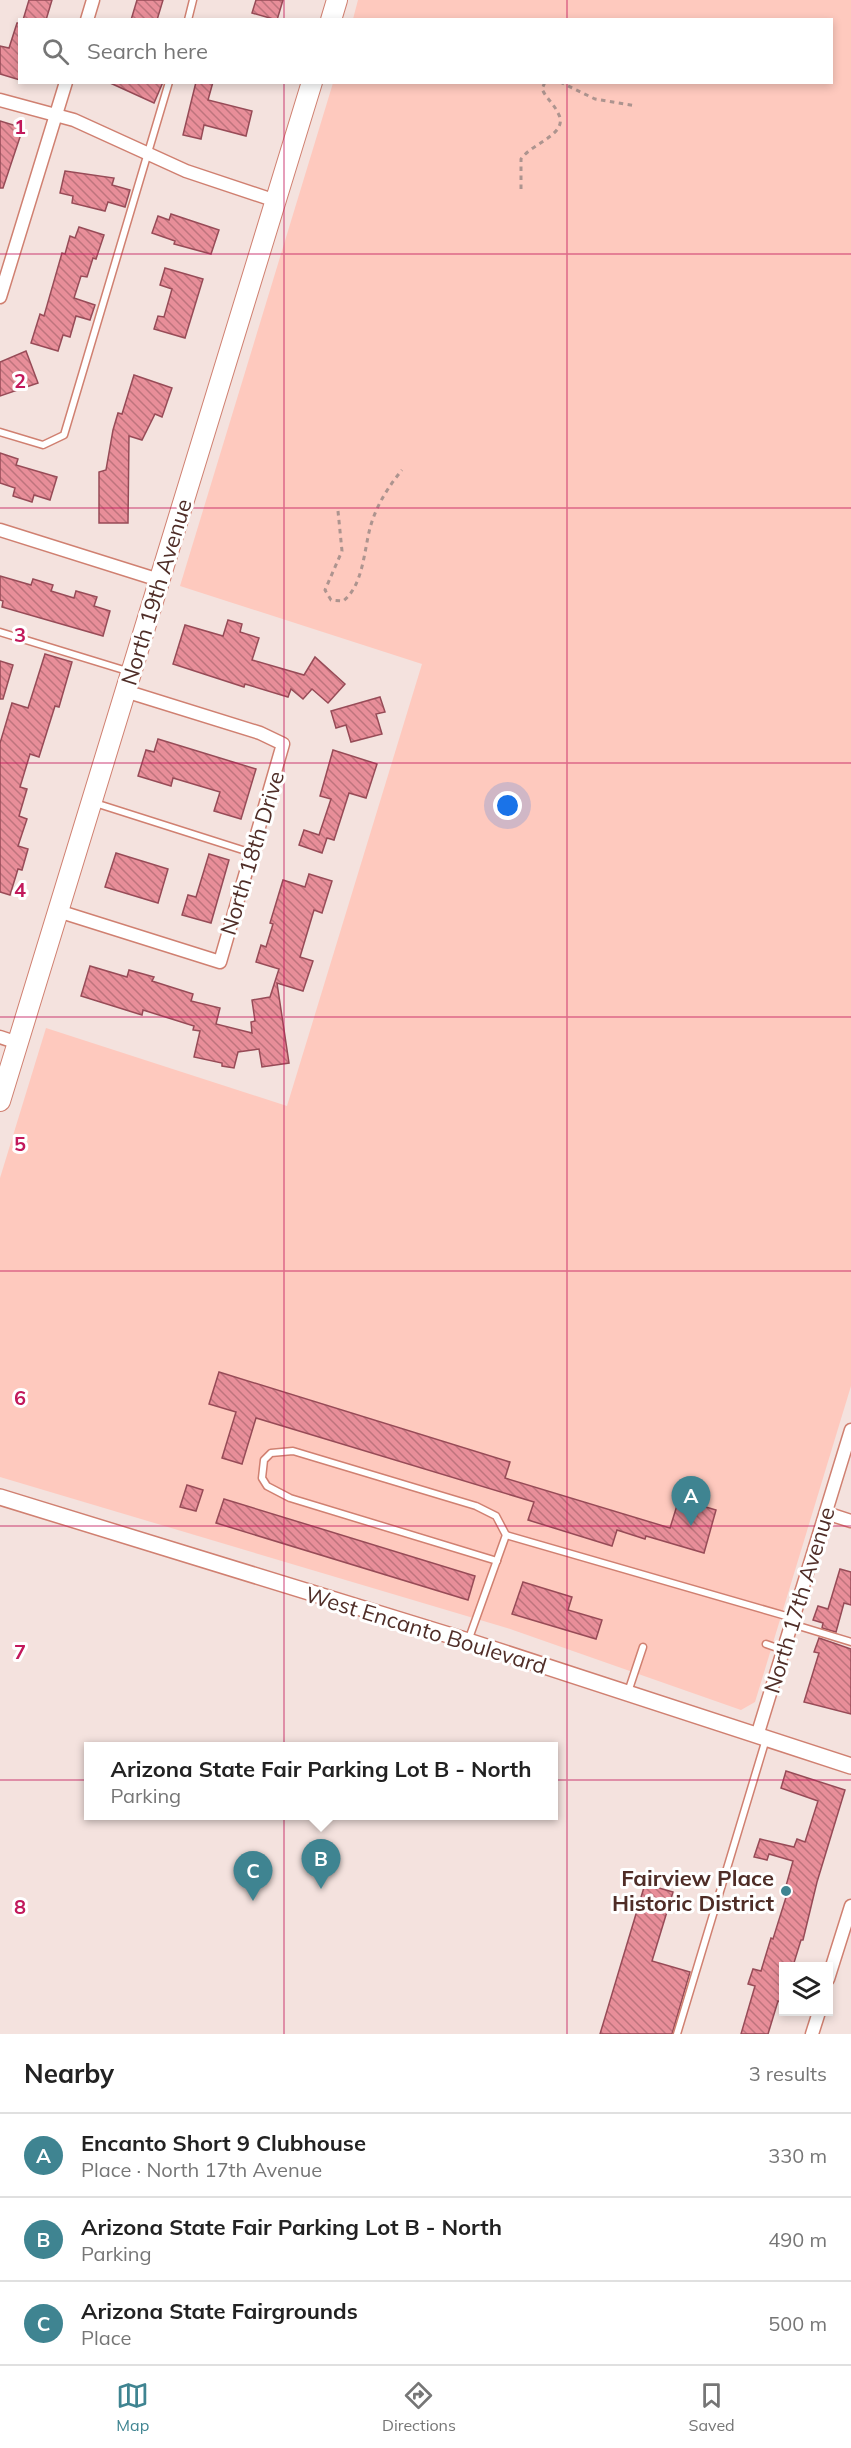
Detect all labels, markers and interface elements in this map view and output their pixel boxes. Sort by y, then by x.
search box [18,18,833,84]
icon: search [39,35,72,68]
text: Search here [87,37,208,65]
text: 1 [14,114,26,139]
text: 2 [14,368,26,393]
street label: North 19th Avenue [114,495,198,689]
text: 3 [14,622,26,647]
street label: North 18th Drive [214,768,290,938]
your location [493,791,522,820]
text: 4 [14,877,26,902]
text: 5 [14,1131,26,1156]
text: 6 [14,1385,26,1410]
pin: A [672,1476,710,1526]
street label: North 17th Avenue [757,1503,841,1697]
street label: West Encanto Boulevard [302,1580,550,1680]
text: 7 [14,1639,26,1664]
popup [84,1742,558,1820]
text: Arizona State Fair Parking Lot B - North [111,1755,531,1783]
text: Parking [111,1783,181,1808]
pin: B [302,1840,340,1889]
pin: C [234,1852,272,1901]
place label: Fairview Place Historic District [612,1864,774,1917]
marker: Fairview Place Historic District [779,1884,793,1898]
text: 8 [14,1894,26,1919]
map controls [779,1962,833,2016]
button: layers [779,1962,833,2016]
text: Nearby [24,2057,114,2090]
text: 3 results [749,2061,827,2086]
text: Encanto Short 9 Clubhouse [81,2129,366,2157]
text: A [36,2143,51,2168]
text: 330 m [768,2143,827,2168]
text: Place · North 17th Avenue [81,2157,322,2182]
text: Arizona State Fair Parking Lot B - North [81,2213,502,2241]
text: B [37,2227,50,2252]
text: 490 m [768,2227,827,2252]
text: Parking [81,2241,152,2266]
text: Arizona State Fairgrounds [81,2297,358,2325]
text: C [37,2311,50,2336]
text: 500 m [768,2311,827,2336]
text: Place [81,2325,131,2350]
tab: Map [116,2379,149,2435]
tab: Directions [382,2379,456,2435]
tab: Saved [689,2379,735,2435]

